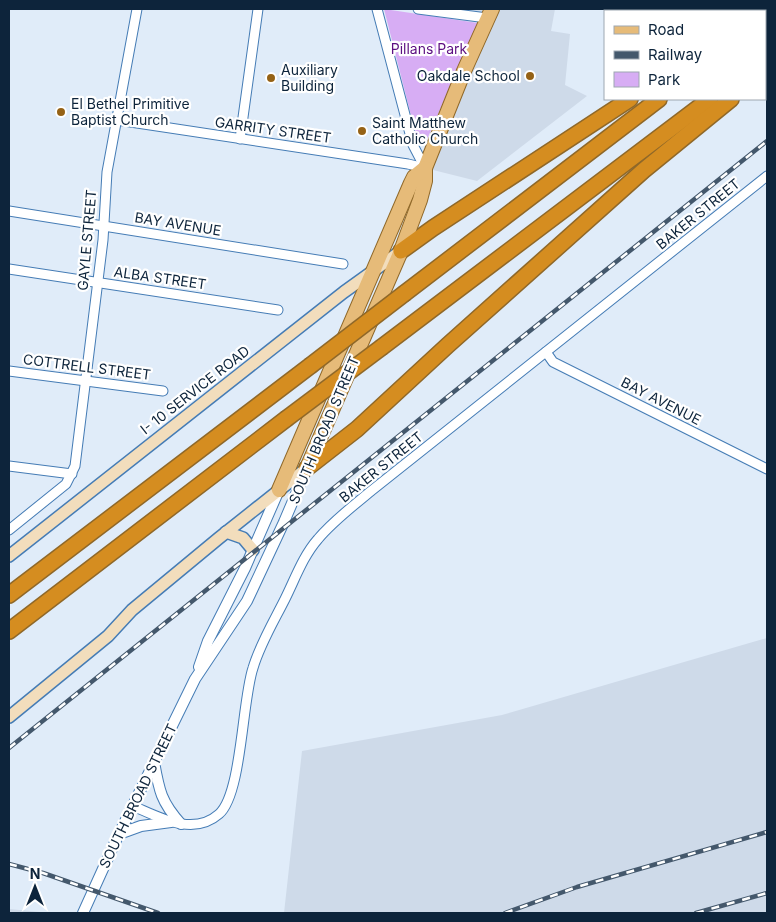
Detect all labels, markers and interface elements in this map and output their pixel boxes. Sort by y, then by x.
legend [604,10,766,100]
text: Road [648,20,684,39]
park label: Pillans Park [391,40,468,57]
text: Railway [648,45,703,64]
place label: Auxiliary Building [281,61,338,94]
place label: Oakdale School [417,67,520,84]
marker: Oakdale School [524,70,536,82]
text: Park [648,70,681,89]
marker: Auxiliary Building [265,72,277,84]
place label: El Bethel Primitive Baptist Church [71,95,190,128]
marker: El Bethel Primitive Baptist Church [55,106,67,118]
street label: GARRITY STREET [214,113,332,146]
place label: Saint Matthew Catholic Church [372,114,478,147]
marker: Saint Matthew Catholic Church [356,125,368,137]
street label: BAKER STREET [653,175,743,252]
street label: GAYLE STREET [74,189,99,291]
street label: BAY AVENUE [134,208,223,239]
street label: ALBA STREET [113,263,207,292]
street label: I- 10 SERVICE ROAD [137,342,253,437]
street label: COTTRELL STREET [22,350,152,383]
street label: SOUTH BROAD STREET [285,354,362,506]
street label: BAY AVENUE [618,373,704,428]
street label: BAKER STREET [336,428,426,505]
street label: SOUTH BROAD STREET [95,721,180,871]
north arrow [10,862,60,912]
text: N [30,865,40,882]

